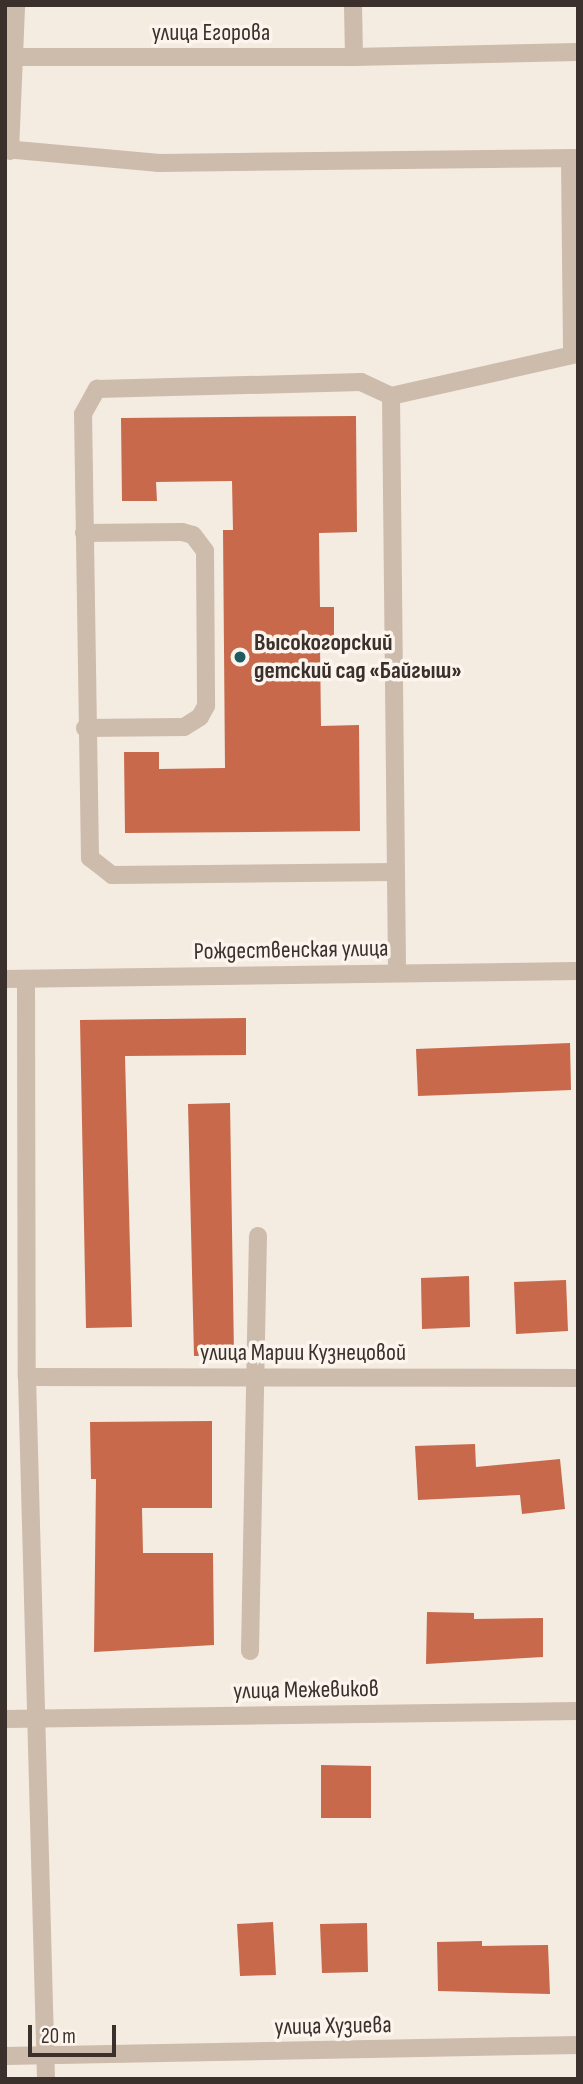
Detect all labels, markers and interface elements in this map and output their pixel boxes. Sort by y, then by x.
street label: улица Егорова [152,19,270,47]
place label: Высокогорский детский сад «Байгыш» [254,629,462,685]
marker: Высокогорский детский сад «Байгыш» [232,649,248,665]
street label: Рождественская улица [193,934,389,966]
street label: улица Марии Кузнецовой [200,1339,406,1367]
street label: улица Межевиков [233,1674,379,1706]
scale bar [32,2010,119,2054]
street label: улица Хузиева [274,2011,392,2041]
text: 20 m [41,2024,76,2049]

